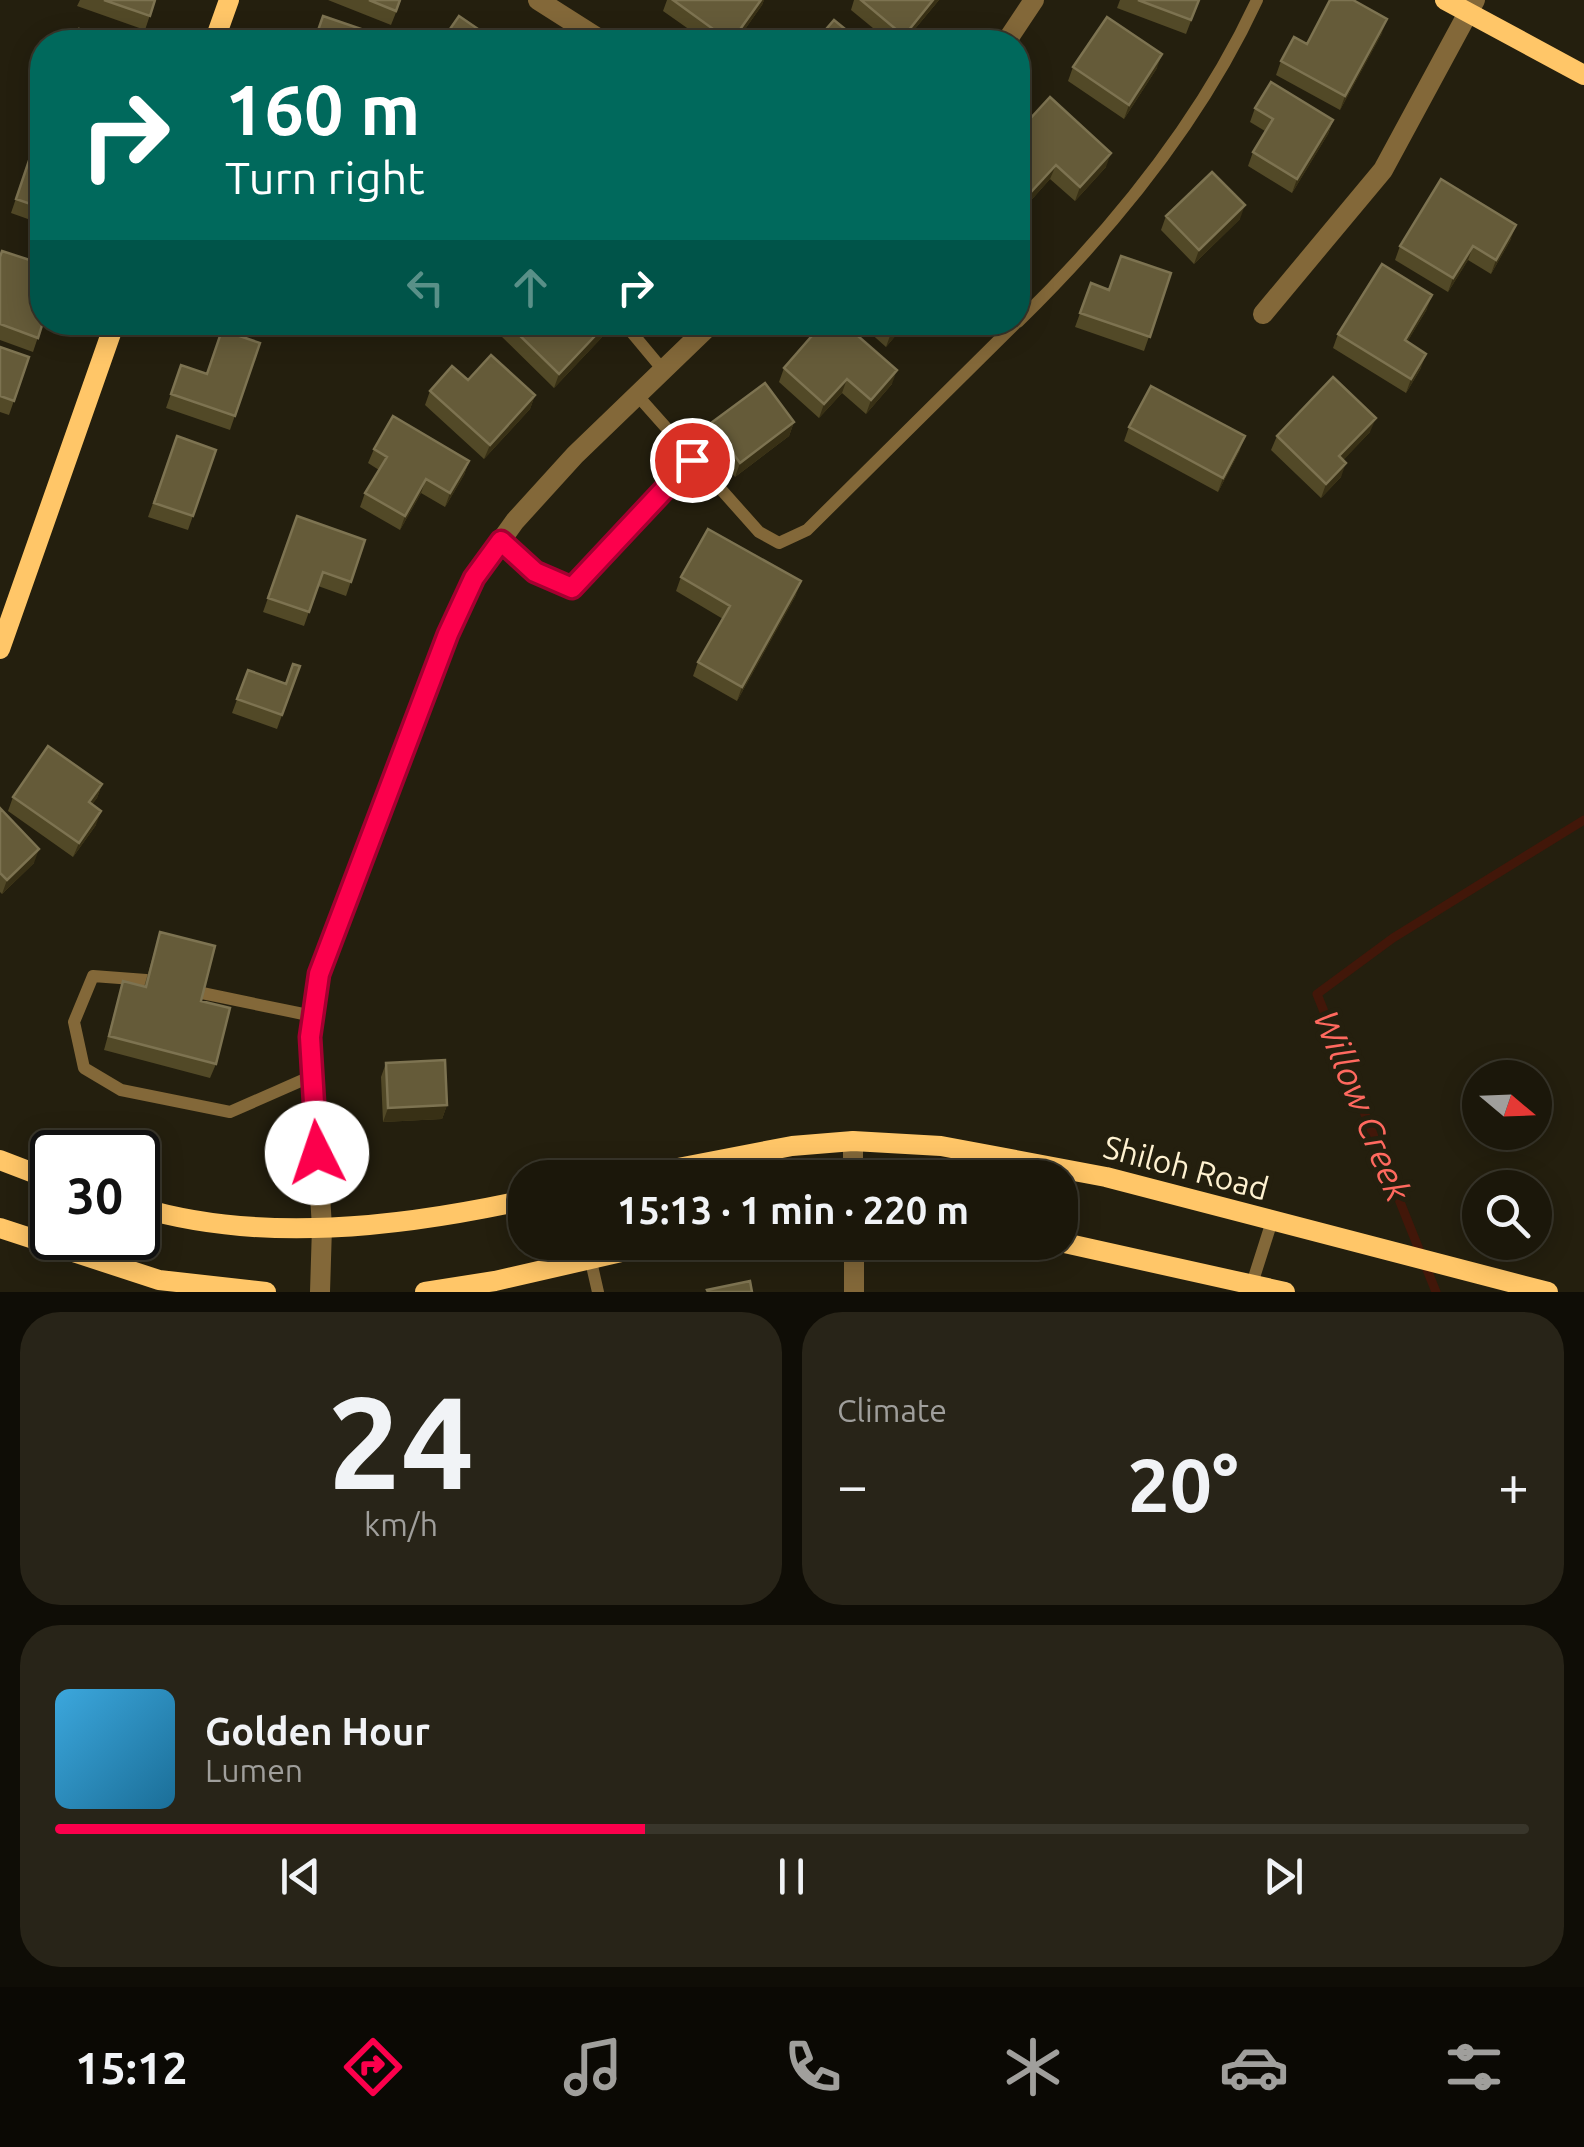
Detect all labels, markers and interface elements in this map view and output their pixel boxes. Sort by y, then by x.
icon: right [60,70,190,200]
text: 160 m [225,70,420,148]
text: Turn right [225,152,425,203]
icon: left [398,260,453,315]
icon: ahead [503,260,558,315]
icon: right [608,260,663,315]
pin [650,418,735,503]
icon: arrive [665,433,720,488]
water label: Willow Creek [1307,1005,1419,1207]
north arrow [1462,1060,1552,1150]
map controls [1462,1060,1552,1260]
position arrow [265,1101,369,1205]
street label: Shiloh Road [1100,1128,1273,1206]
speed limit sign: 30 [30,1130,160,1260]
button: search [1462,1170,1552,1260]
text: 15:13 · 1 min · 220 m [617,1189,969,1231]
text: 24 [328,1368,474,1514]
text: Climate [837,1392,947,1428]
text: 20° [1127,1442,1239,1526]
text: − [837,1454,868,1515]
text: + [1498,1454,1529,1515]
text: km/h [364,1506,438,1542]
text: Golden Hour [205,1710,430,1752]
text: Lumen [205,1752,303,1788]
icon: previous [273,1849,328,1904]
icon: pause [764,1849,819,1904]
icon: next [1256,1849,1311,1904]
icon: directions [338,2032,408,2102]
icon: music [558,2032,628,2102]
icon: phone [778,2032,848,2102]
icon: climate [998,2032,1068,2102]
icon: car [1219,2032,1289,2102]
icon: filters [1439,2032,1509,2102]
text: 15:12 [75,2042,188,2093]

